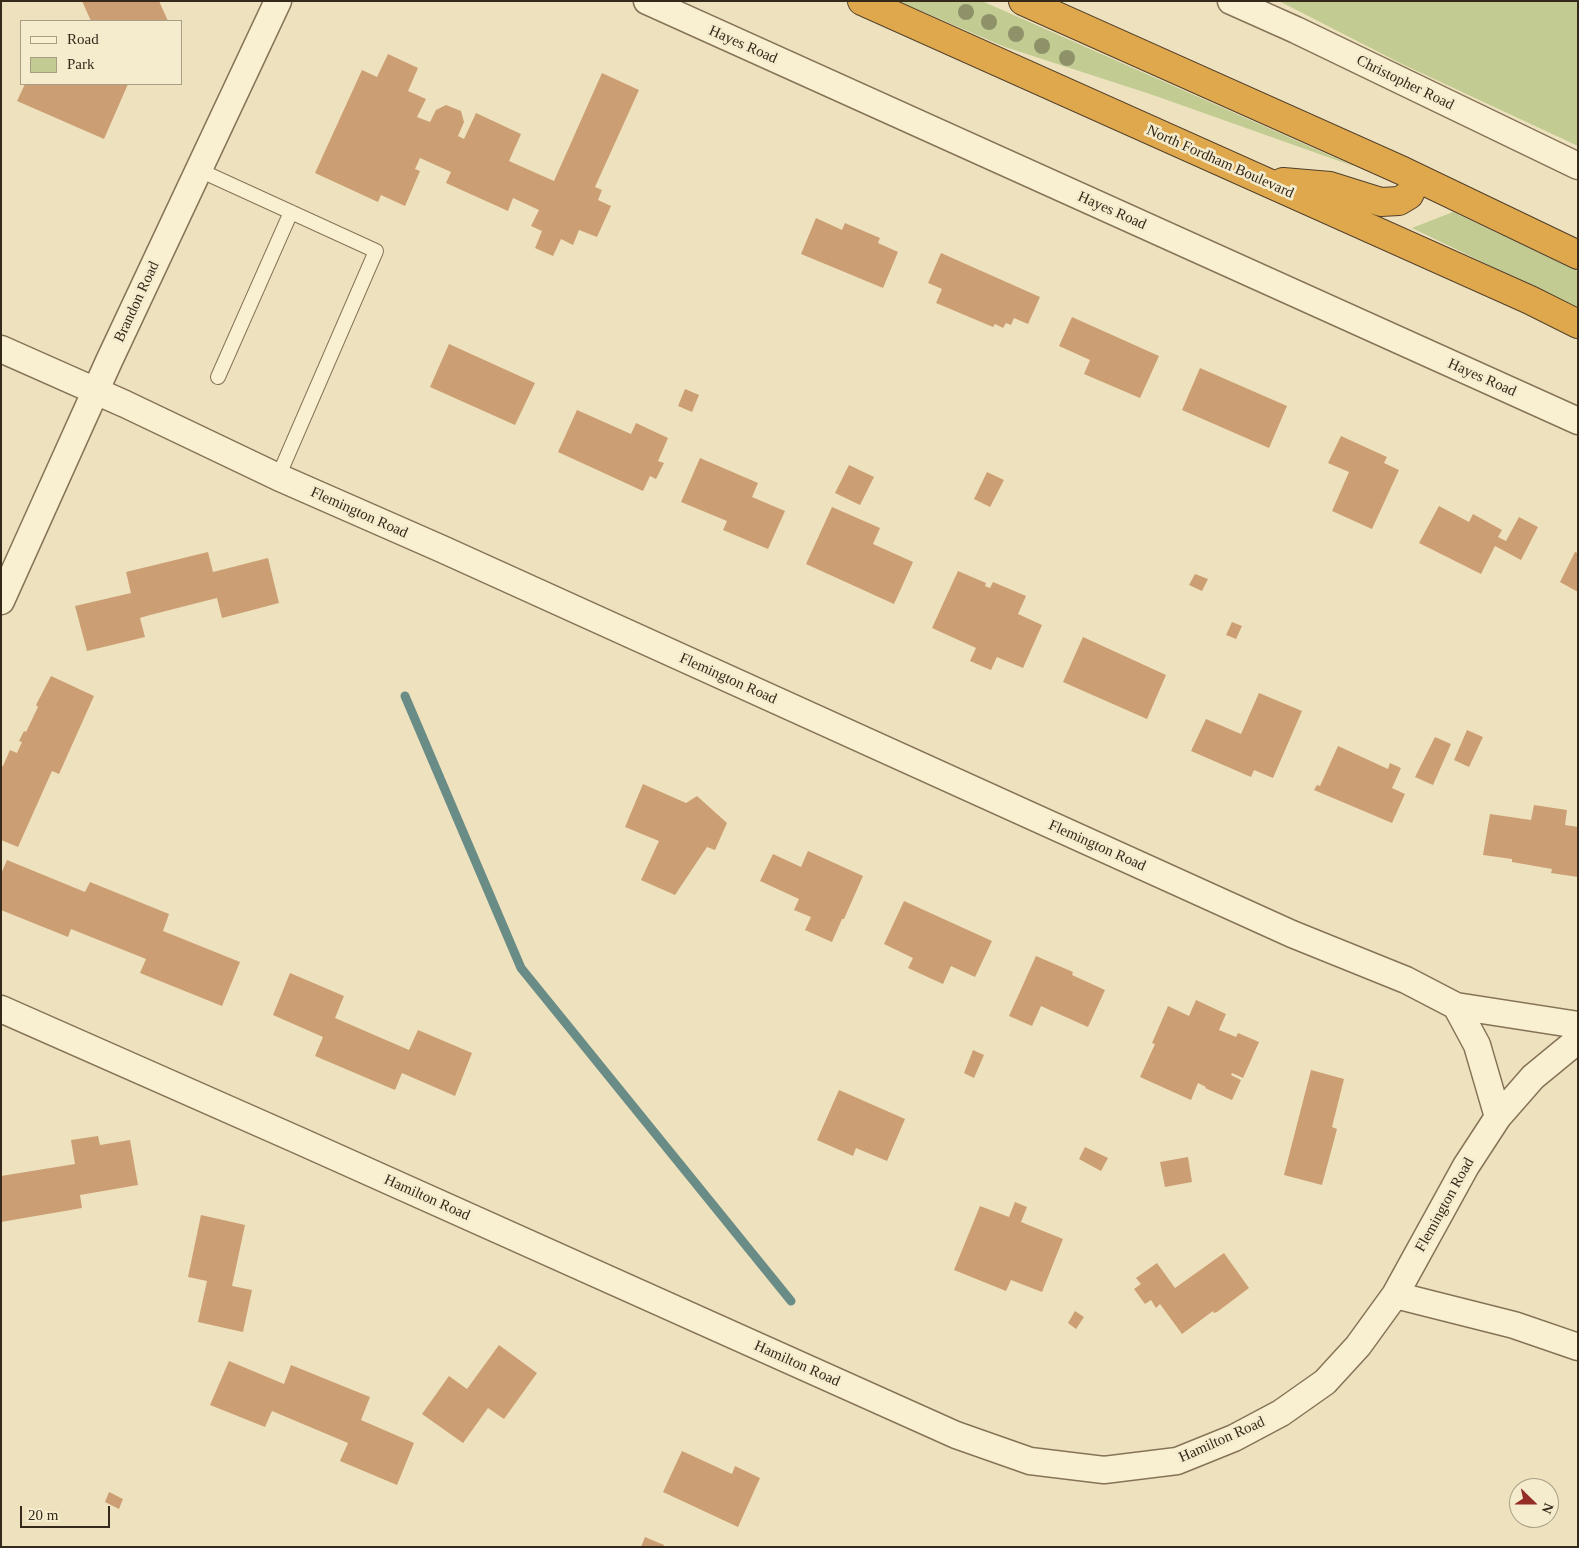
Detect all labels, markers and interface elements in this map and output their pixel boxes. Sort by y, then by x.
legend [20,20,182,85]
street label: Hayes Road [706,22,780,68]
text: Road [67,31,99,47]
street label: Christopher Road [1353,52,1457,114]
text: Park [67,56,95,72]
street label: North Fordham Boulevard [1144,121,1296,203]
street label: Hayes Road [1075,188,1149,234]
street label: Brandon Road [110,259,164,345]
street label: Hayes Road [1445,355,1519,401]
street label: Flemington Road [308,484,410,542]
street label: Flemington Road [677,650,779,708]
street label: Flemington Road [1046,817,1148,875]
street label: Flemington Road [1412,1155,1478,1255]
street label: Hamilton Road [381,1171,473,1225]
street label: Hamilton Road [751,1337,843,1391]
street label: Hamilton Road [1176,1413,1268,1467]
north arrow [1509,1478,1559,1528]
scale bar [22,1496,112,1528]
text: N [1539,1501,1556,1516]
text: 20 m [28,1507,58,1523]

